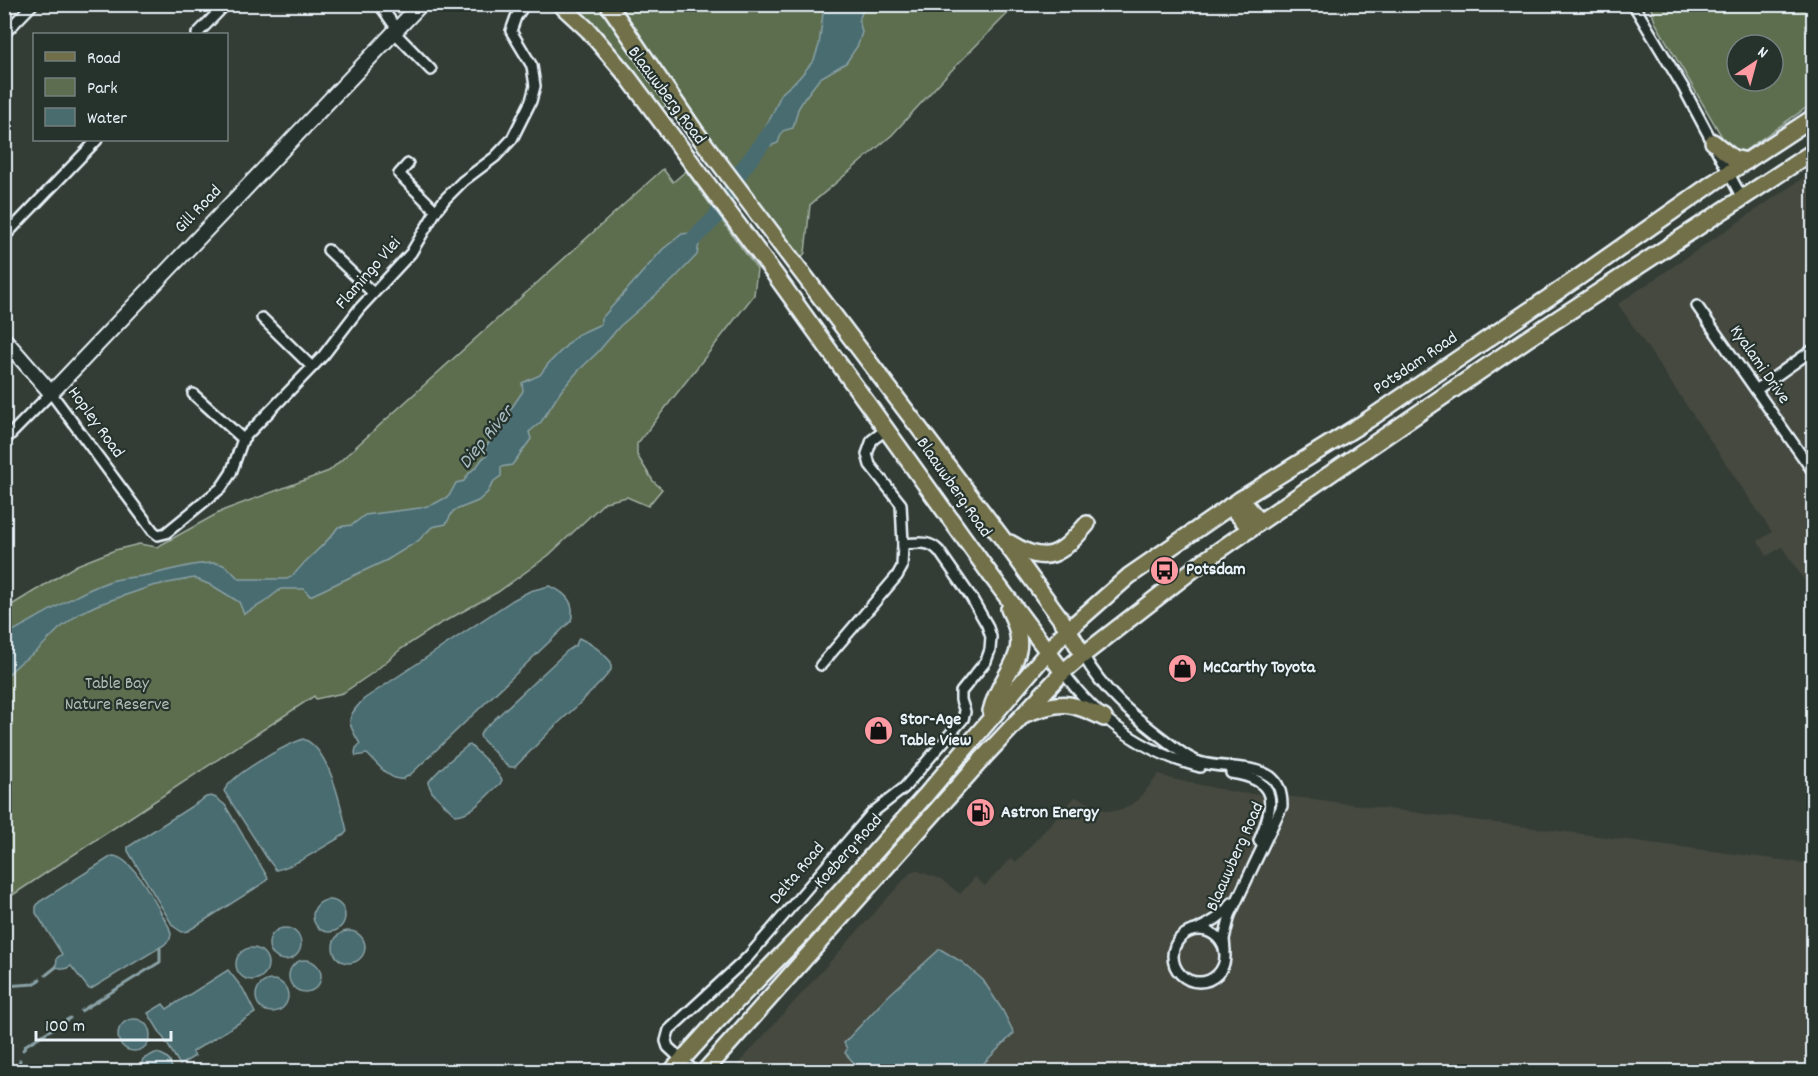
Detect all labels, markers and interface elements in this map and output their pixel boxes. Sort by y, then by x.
legend [33,33,228,141]
north arrow [1725,33,1785,93]
text: N [1752,41,1772,65]
street label: Blaauwberg Road [621,42,711,150]
text: Road [87,47,121,72]
text: Park [87,77,118,102]
text: Water [87,107,127,132]
street label: Gill Road [170,180,228,240]
street label: Flamingo Vlei [330,232,408,316]
street label: Kyalami Drive [1723,320,1795,410]
street label: Potsdam Road [1369,326,1463,402]
street label: Hopley Road [61,382,129,464]
water label: Diep River [453,398,523,476]
street label: Blaauwberg Road [909,433,997,543]
bus stop icon: Potsdam [1149,554,1181,586]
place label: Potsdam [1186,558,1246,583]
shop icon: McCarthy Toyota [1166,652,1198,684]
place label: McCarthy Toyota [1203,656,1316,681]
park label: Table Bay Nature Reserve [65,672,169,718]
place label: Stor-Age Table View [900,708,972,754]
shop icon: Stor-Age Table View [863,714,895,746]
fuel station icon: Astron Energy [964,797,996,829]
street label: Blaauwberg Road [1201,798,1271,916]
place label: Astron Energy [1001,801,1099,826]
street label: Koeberg Road [809,809,889,895]
street label: Delta Road [765,837,831,911]
scale bar [36,1004,171,1042]
text: 100 m [45,1015,85,1040]

